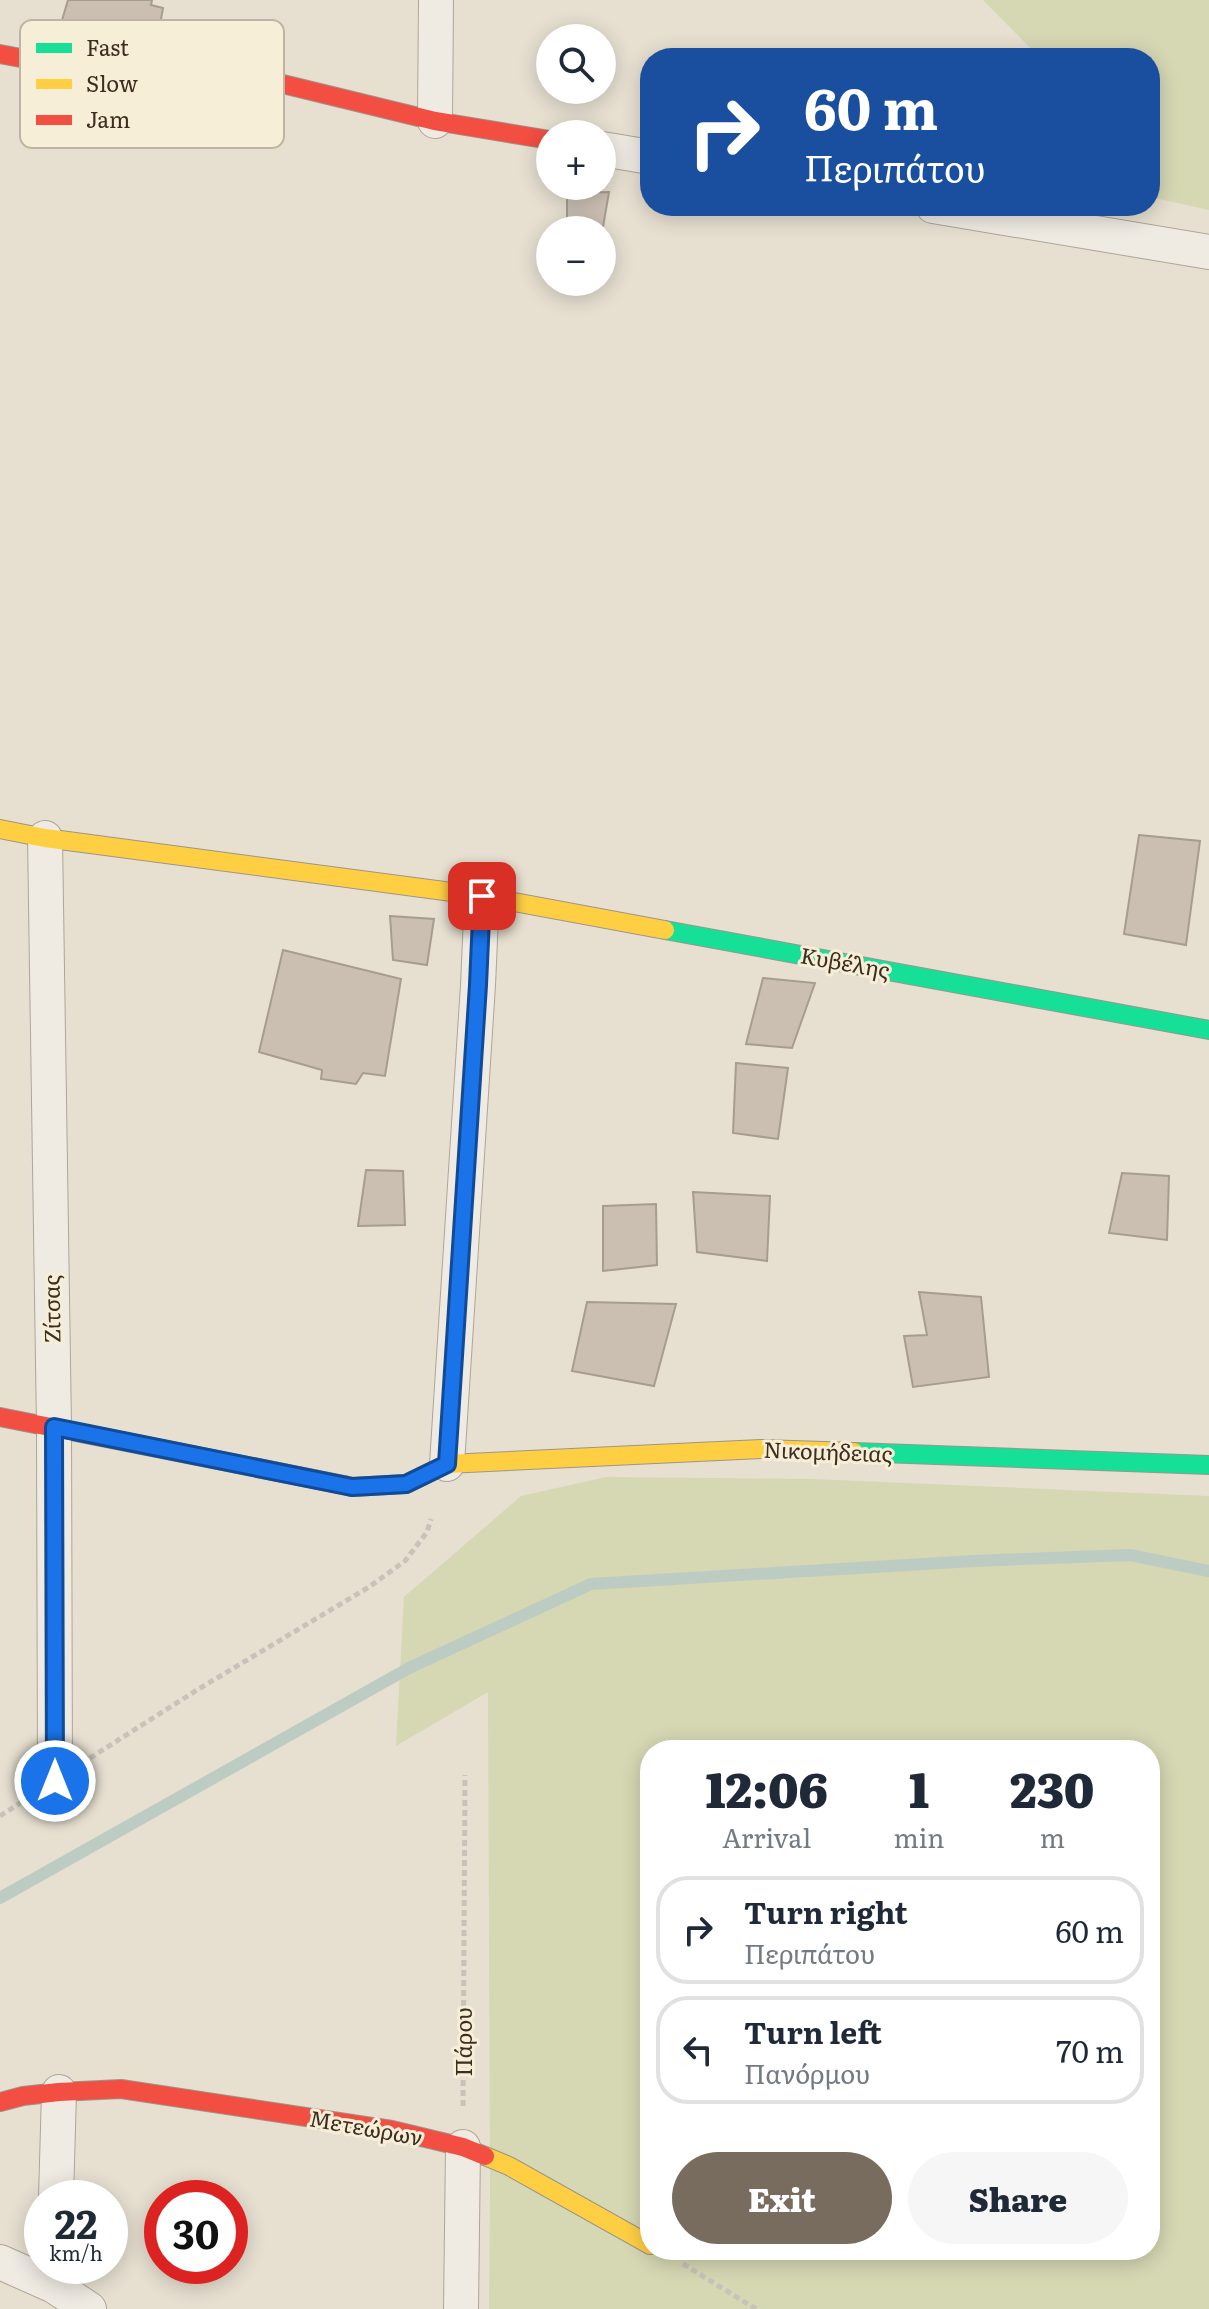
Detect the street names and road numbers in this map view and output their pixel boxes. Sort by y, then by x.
street label: Κυβέλης [798,937,892,986]
street label: Ζίτσας [33,1274,68,1344]
street label: Νικομήδειας [763,1432,893,1469]
street label: Πάρου [446,2007,479,2077]
street label: Μετεώρων [307,2100,426,2153]

